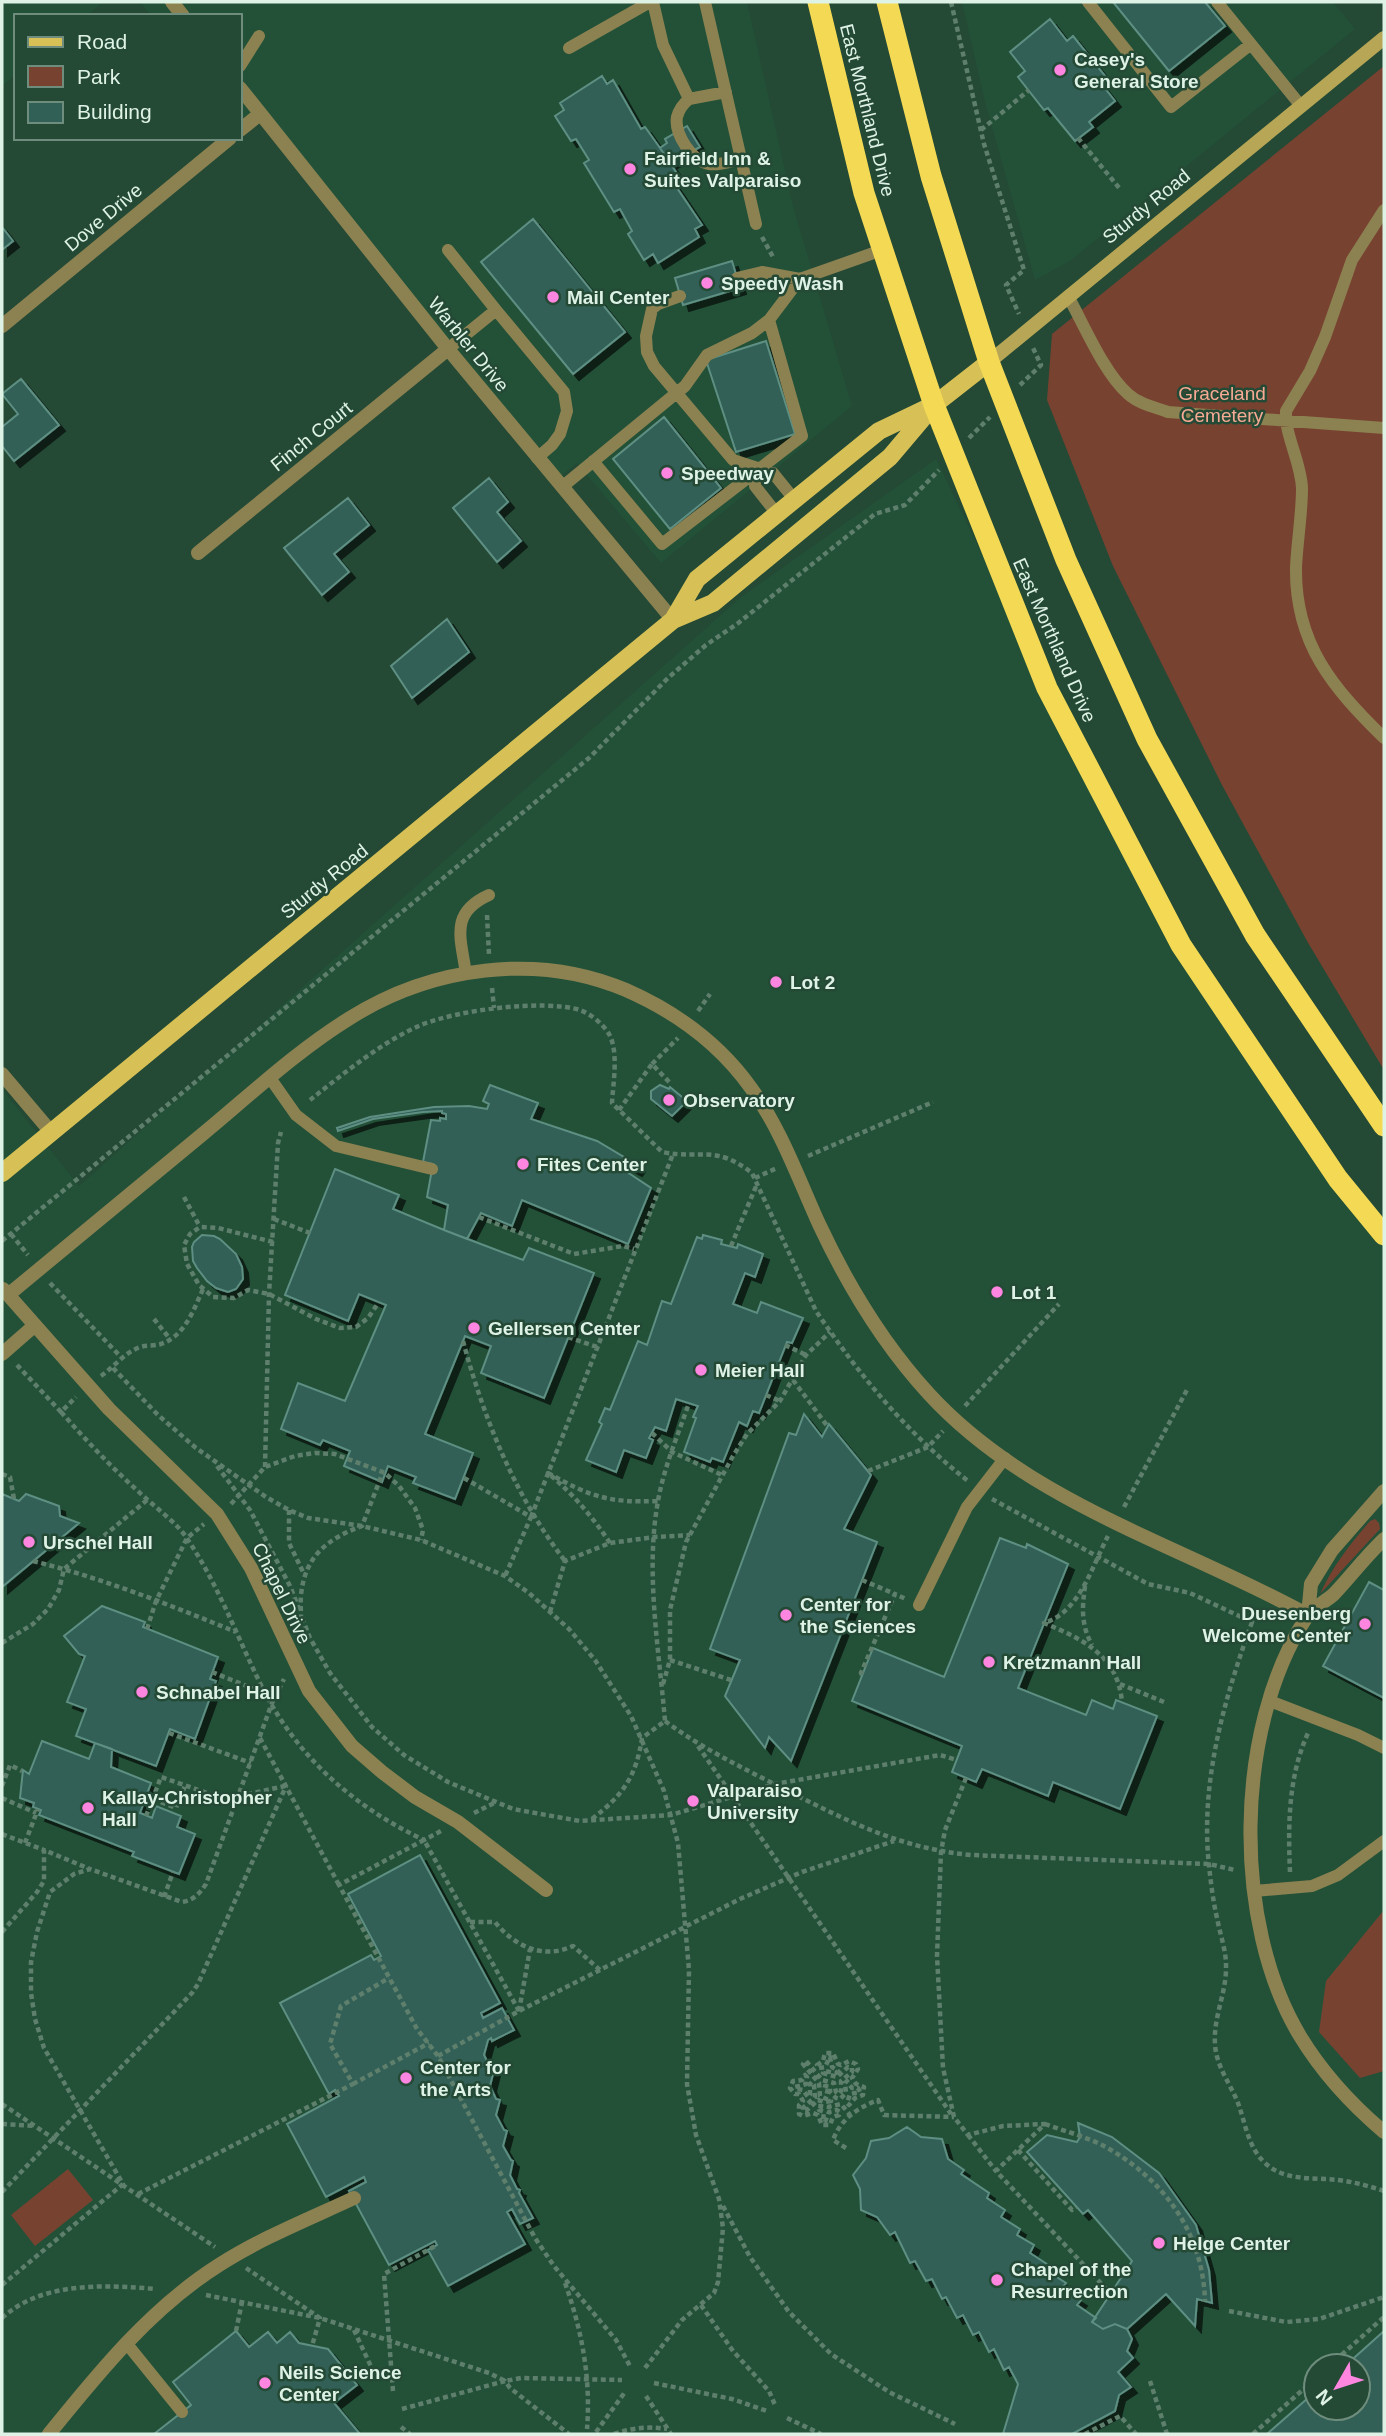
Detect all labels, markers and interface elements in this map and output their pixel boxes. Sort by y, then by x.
legend [14,14,242,140]
street label: East Morthland Drive [836,22,899,199]
text: Road [77,30,127,53]
place label: Casey's General Store [1074,49,1199,92]
marker: Casey's General Store [1052,62,1068,78]
text: Park [77,65,121,88]
text: Building [77,100,152,123]
place label: Fairfield Inn & Suites Valparaiso [644,148,801,191]
marker: Fairfield Inn & Suites Valparaiso [622,161,638,177]
street label: Sturdy Road [1099,165,1194,248]
street label: Dove Drive [61,179,146,256]
place label: Speedy Wash [721,273,844,294]
marker: Speedy Wash [699,275,715,291]
place label: Mail Center [567,287,670,308]
marker: Mail Center [545,289,561,305]
street label: Warbler Drive [424,293,513,396]
park label: Graceland Cemetery [1178,383,1266,426]
street label: Finch Court [267,397,357,475]
place label: Speedway [681,463,774,484]
marker: Speedway [659,465,675,481]
street label: East Morthland Drive [1009,555,1100,726]
street label: Sturdy Road [277,840,372,923]
place label: Lot 2 [790,972,835,993]
marker: Lot 2 [768,974,784,990]
place label: Observatory [683,1090,795,1111]
marker: Observatory [661,1092,677,1108]
place label: Fites Center [537,1154,647,1175]
marker: Fites Center [515,1156,531,1172]
place label: Lot 1 [1011,1282,1057,1303]
marker: Lot 1 [989,1284,1005,1300]
place label: Gellersen Center [488,1318,641,1339]
marker: Gellersen Center [466,1320,482,1336]
place label: Meier Hall [715,1360,805,1381]
marker: Meier Hall [693,1362,709,1378]
place label: Urschel Hall [43,1532,153,1553]
marker: Urschel Hall [21,1534,37,1550]
street label: Chapel Drive [248,1539,315,1647]
place label: Center for the Sciences [800,1594,916,1637]
place label: Duesenberg Welcome Center [1202,1603,1352,1646]
marker: Center for the Sciences [778,1607,794,1623]
marker: Duesenberg Welcome Center [1357,1616,1373,1632]
place label: Kretzmann Hall [1003,1652,1141,1673]
marker: Kretzmann Hall [981,1654,997,1670]
place label: Schnabel Hall [156,1682,281,1703]
marker: Schnabel Hall [134,1684,150,1700]
place label: Valparaiso University [707,1780,802,1823]
place label: Kallay-Christopher Hall [102,1787,273,1830]
marker: Valparaiso University [685,1793,701,1809]
marker: Kallay-Christopher Hall [80,1800,96,1816]
place label: Center for the Arts [420,2057,511,2100]
marker: Center for the Arts [398,2070,414,2086]
place label: Helge Center [1173,2233,1291,2254]
marker: Helge Center [1151,2235,1167,2251]
place label: Chapel of the Resurrection [1011,2259,1131,2302]
marker: Chapel of the Resurrection [989,2272,1005,2288]
north arrow [1302,2352,1372,2422]
place label: Neils Science Center [279,2362,402,2405]
marker: Neils Science Center [257,2375,273,2391]
text: N [1312,2385,1337,2409]

